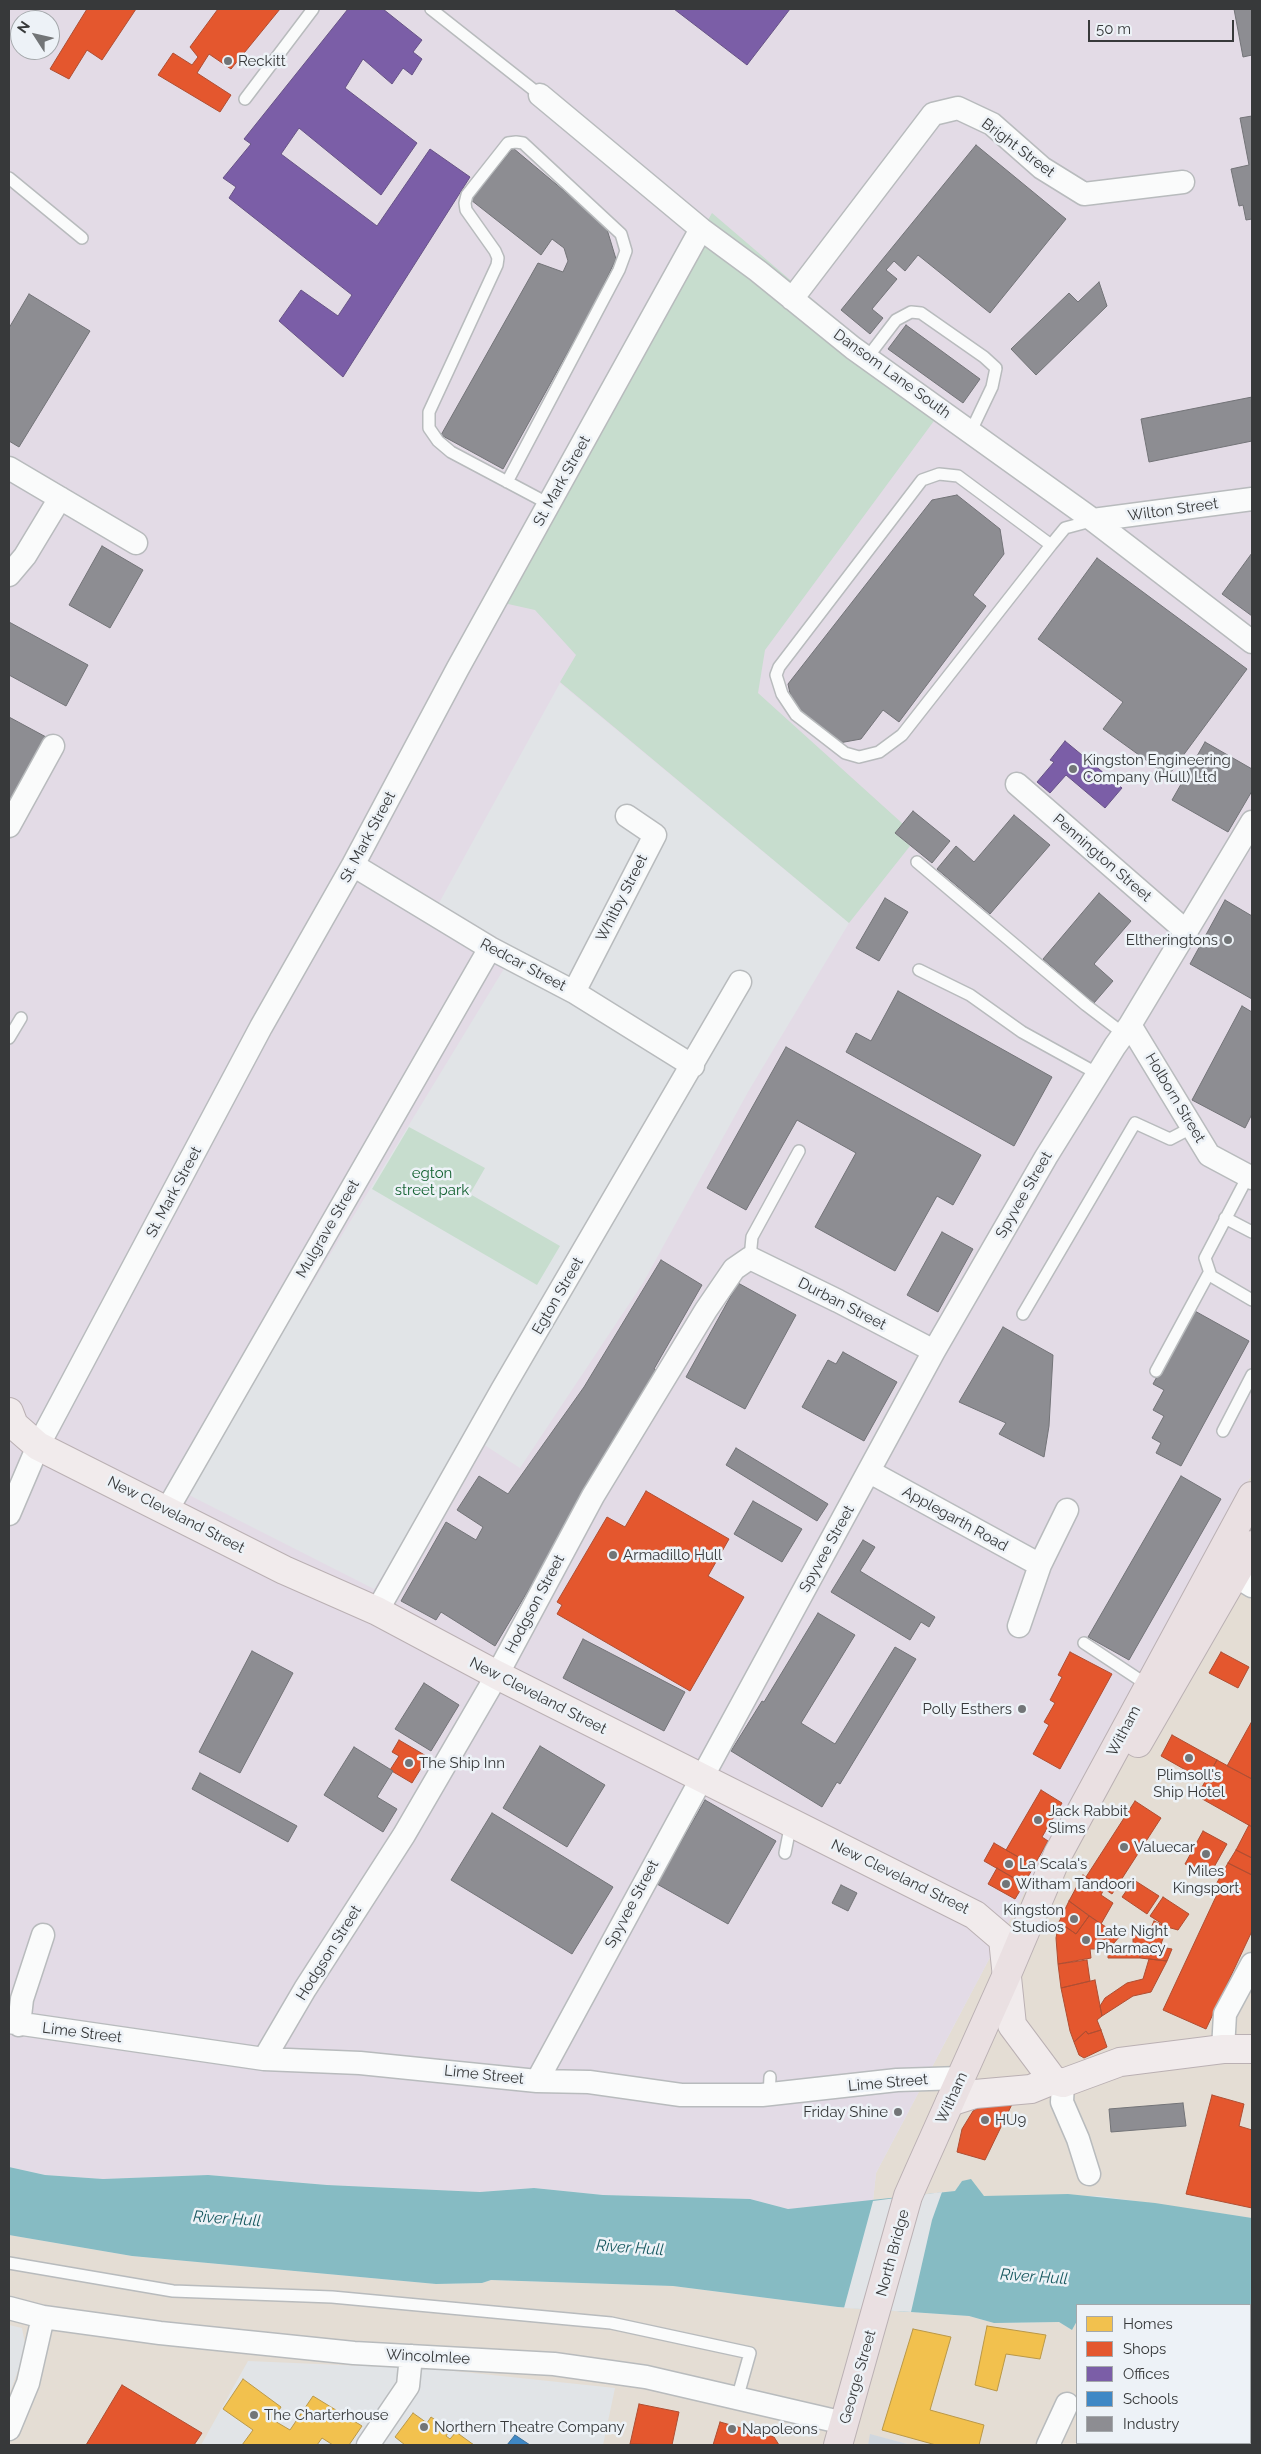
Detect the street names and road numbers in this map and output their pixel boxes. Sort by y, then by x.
street label: Bright Street [978,115,1058,181]
street label: Dansom Lane South [830,325,954,423]
street label: St. Mark Street [530,433,594,529]
street label: Wilton Street [1127,495,1219,525]
street label: St. Mark Street [336,788,400,886]
street label: Pennington Street [1049,810,1155,906]
street label: Whitby Street [592,851,652,945]
street label: Redcar Street [477,935,569,995]
street label: Holborn Street [1141,1050,1209,1146]
street label: St. Mark Street [142,1143,206,1241]
street label: Spyvee Street [992,1149,1056,1241]
street label: Mulgrave Street [293,1177,363,1281]
street label: Egton Street [529,1254,587,1338]
street label: Durban Street [795,1274,889,1334]
street label: New Cleveland Street [105,1473,247,1557]
street label: Applegarth Road [899,1483,1011,1555]
street label: Spyvee Street [796,1502,858,1596]
street label: Hodgson Street [502,1552,568,1656]
street label: New Cleveland Street [467,1654,609,1738]
street label: Witham [1103,1703,1145,1759]
street label: New Cleveland Street [828,1836,972,1918]
street label: Spyvee Street [601,1857,663,1951]
street label: Hodgson Street [293,1902,365,2004]
street label: Lime Street [41,2019,123,2047]
street label: Lime Street [443,2062,525,2088]
street label: Witham [932,2069,972,2127]
street label: Lime Street [847,2071,929,2095]
street label: North Bridge [873,2208,913,2298]
street label: George Street [836,2328,880,2426]
street label: Wincolmlee [385,2346,471,2368]

